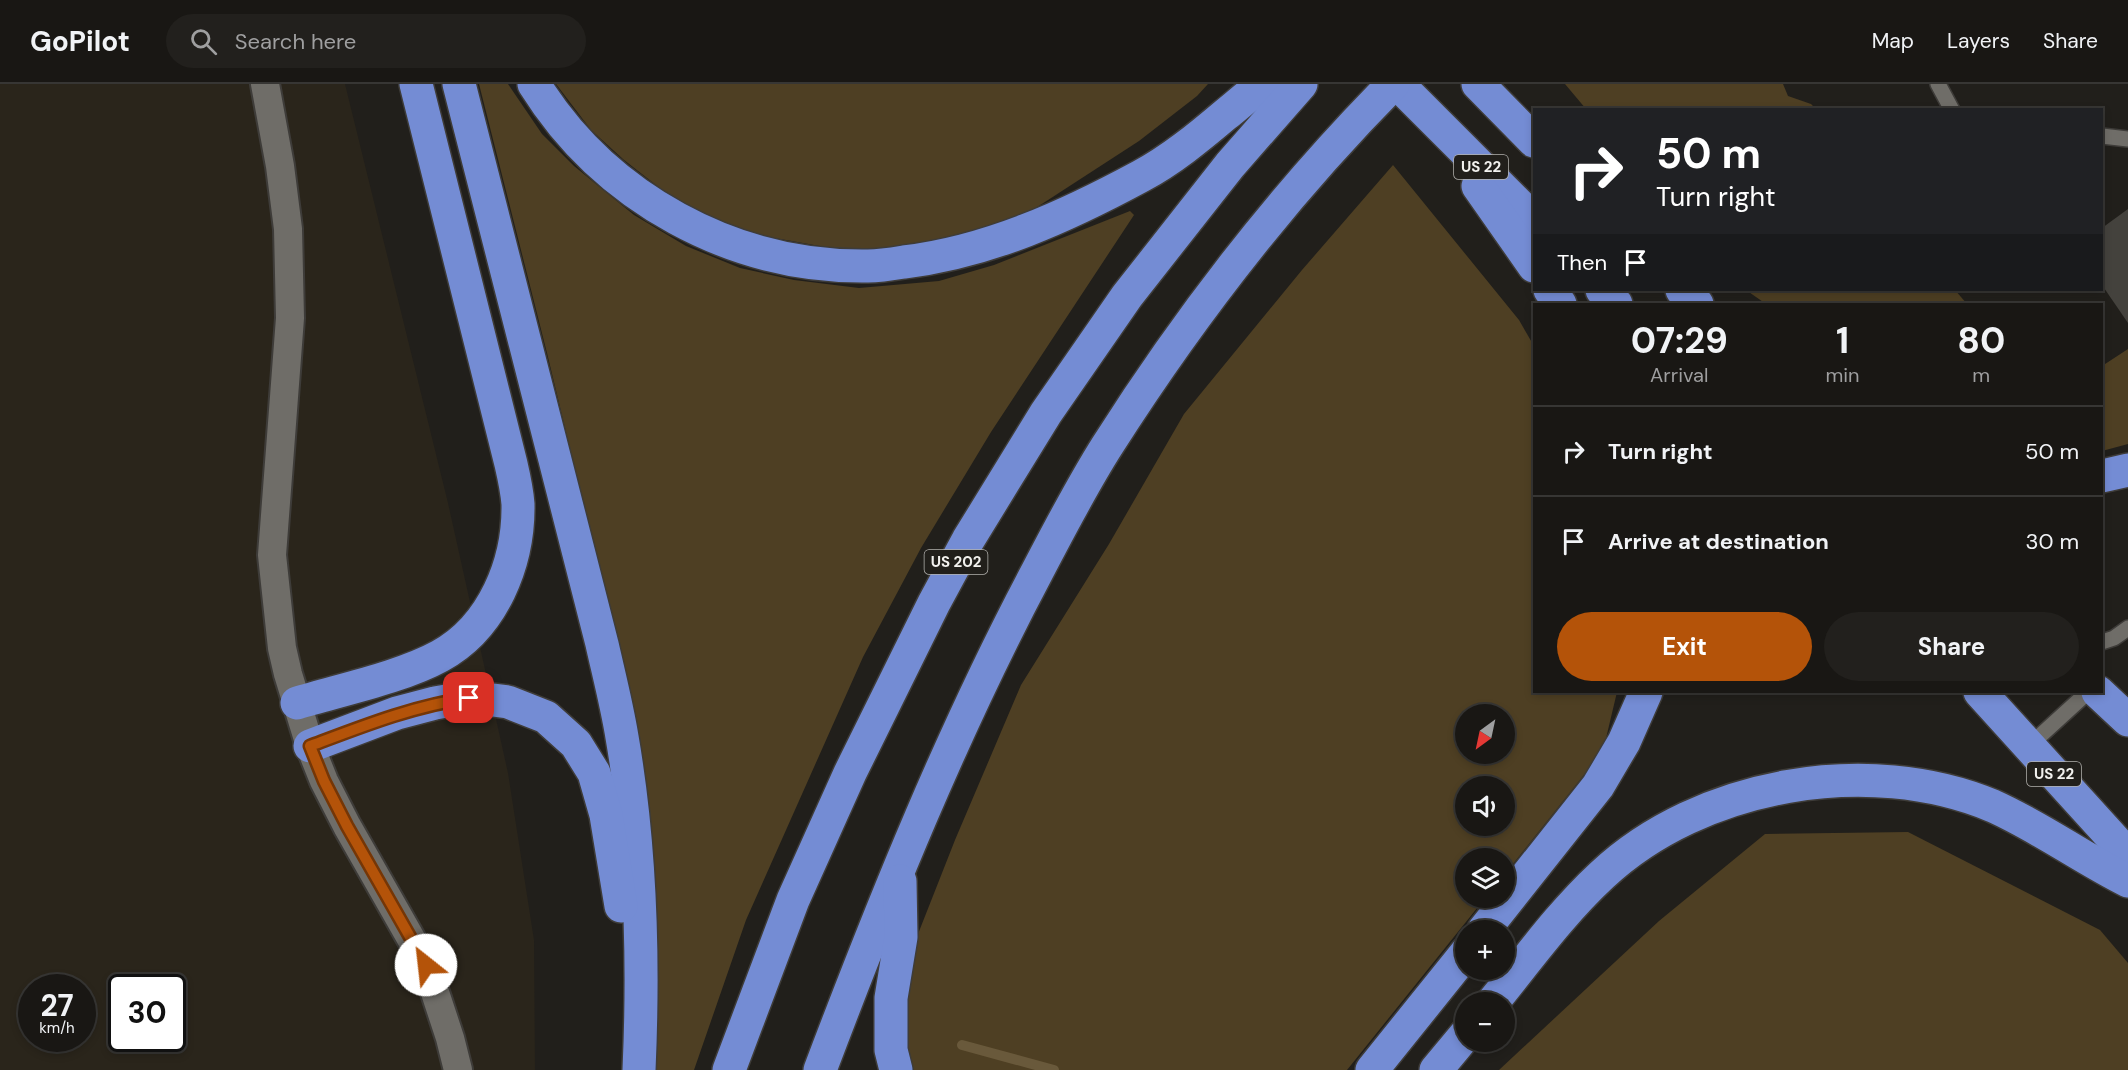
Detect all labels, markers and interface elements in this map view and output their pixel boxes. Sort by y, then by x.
search box [166,14,586,68]
text: GoPilot [30,23,130,60]
icon: search [187,25,220,58]
text: Search here [235,27,356,56]
text: Map [1872,27,1914,55]
text: Layers [1947,27,2010,55]
text: Share [2043,27,2098,55]
text: 50 m [1656,126,1761,181]
icon: right [1557,132,1635,210]
road number: US 22 [1454,155,1508,179]
text: Turn right [1656,179,1776,214]
icon: arrive [1619,246,1652,279]
text: Then [1557,248,1607,277]
text: 07:29 [1631,317,1728,364]
text: 1 [1836,317,1849,364]
text: 80 [1957,317,2005,364]
text: Arrival [1650,362,1708,388]
text: min [1825,362,1860,388]
text: m [1972,362,1990,388]
icon: right [1557,435,1590,468]
text: Turn right [1608,437,1713,466]
text: 50 m [2025,437,2079,466]
icon: arrive [1557,525,1590,558]
text: Arrive at destination [1608,527,1829,556]
text: 30 m [2025,527,2079,556]
road number: US 202 [924,550,988,574]
button: Exit [1557,612,1812,681]
button: Share [1824,612,2079,681]
pin [443,672,494,723]
icon: arrive [452,681,485,714]
north arrow [1455,704,1515,764]
map controls [1455,704,1515,1052]
road number: US 22 [2027,762,2081,786]
button: sound [1455,776,1515,836]
button: layers [1455,848,1515,908]
button: + [1455,920,1515,980]
position arrow [394,933,458,997]
speed limit sign: 30 [108,974,186,1052]
text: 27 [40,986,74,1025]
button: − [1455,992,1515,1052]
text: km/h [39,1018,75,1038]

